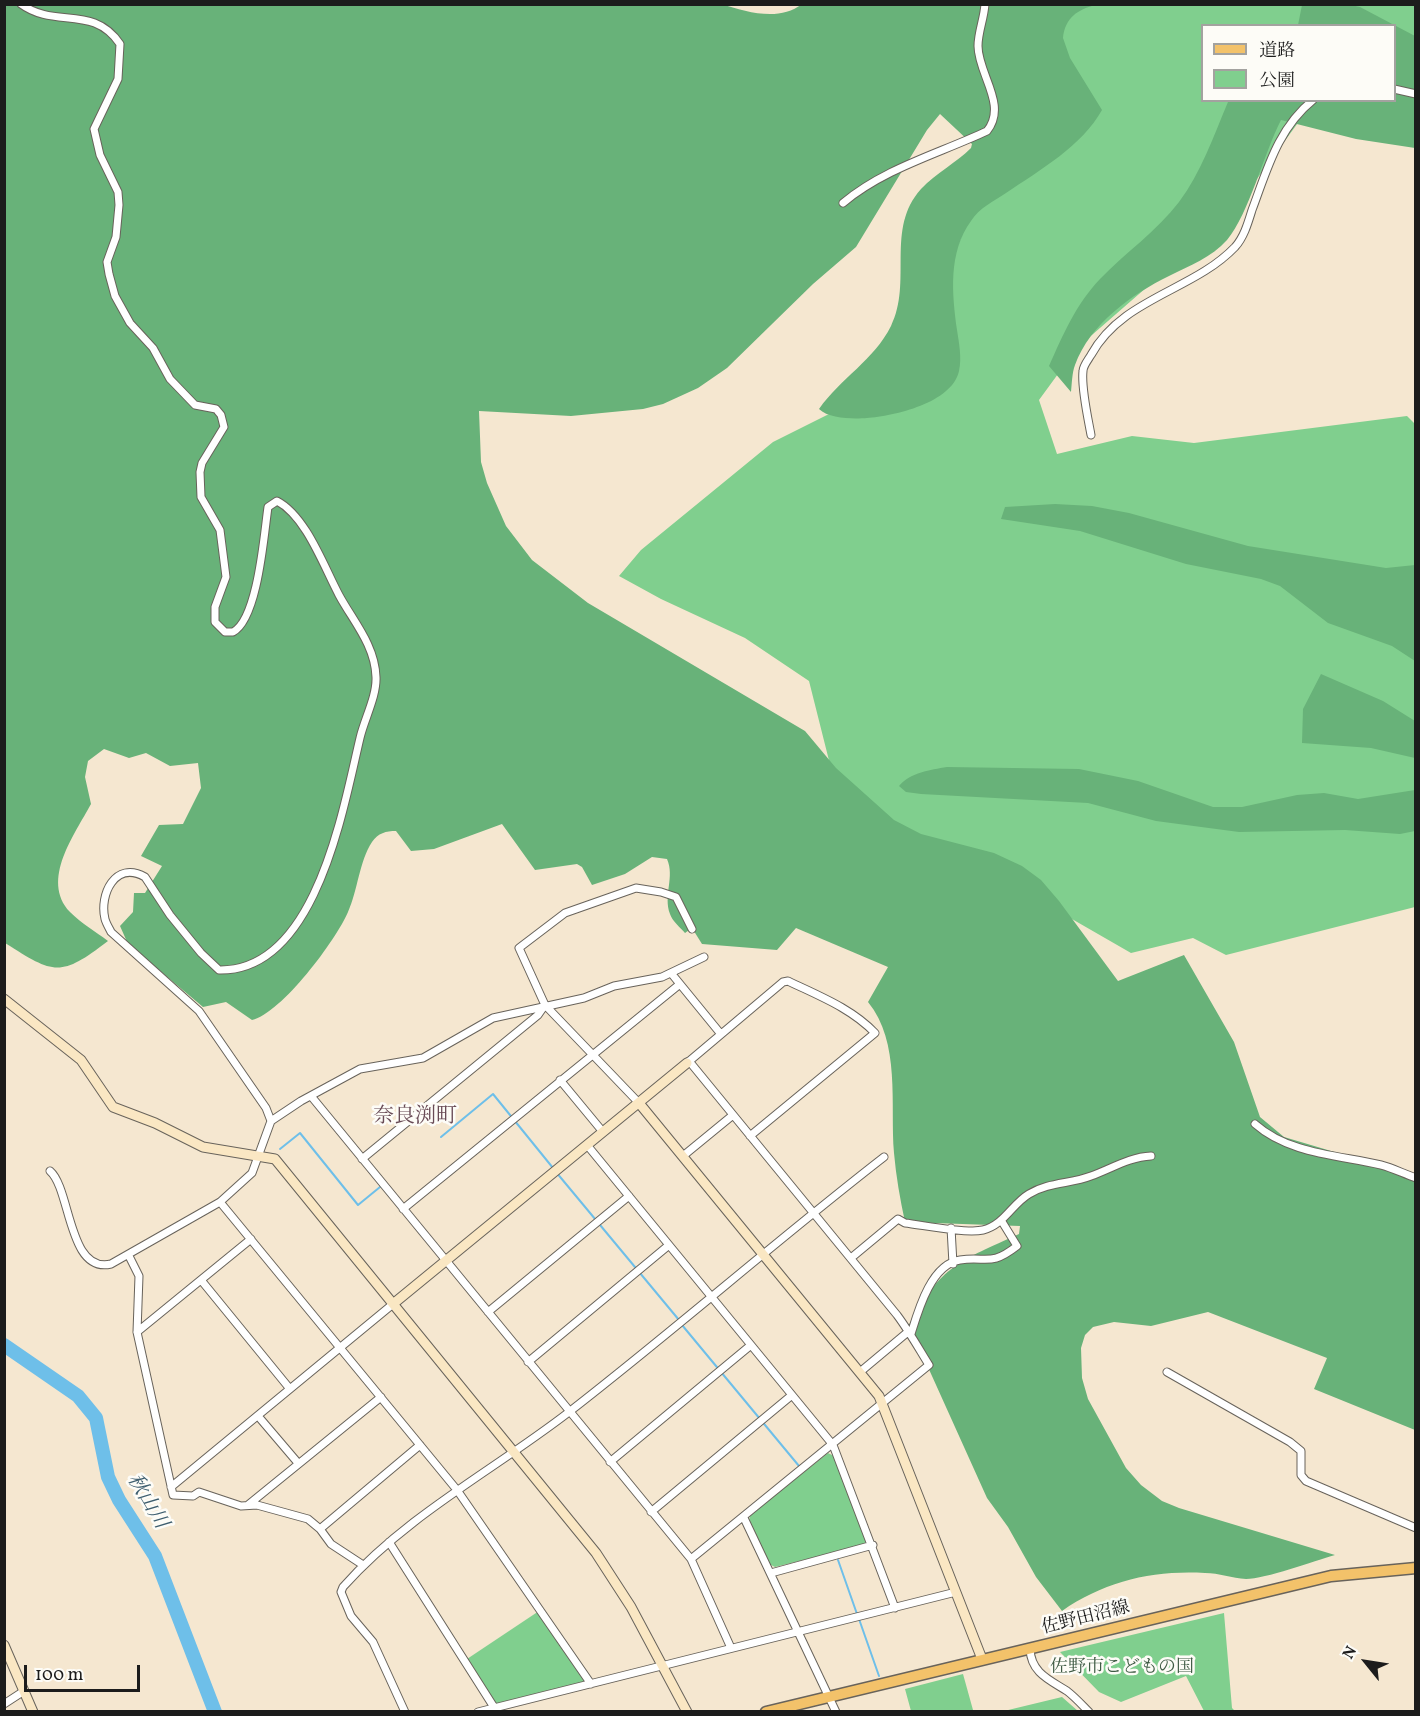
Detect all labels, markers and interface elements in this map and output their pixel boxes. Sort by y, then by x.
legend [1201,24,1396,102]
text: 道路 [1259,39,1295,64]
text: 公園 [1259,69,1295,94]
district label: 奈良渕町 [373,1105,457,1131]
water label: 秋山川 [120,1470,172,1534]
street label: 佐野田沼線 [1040,1598,1132,1640]
north arrow [1336,1632,1396,1692]
text: N [1338,1642,1363,1664]
scale bar [27,1653,142,1691]
park label: 佐野市こどもの国 [1050,1658,1194,1680]
text: 100 m [35,1663,84,1688]

